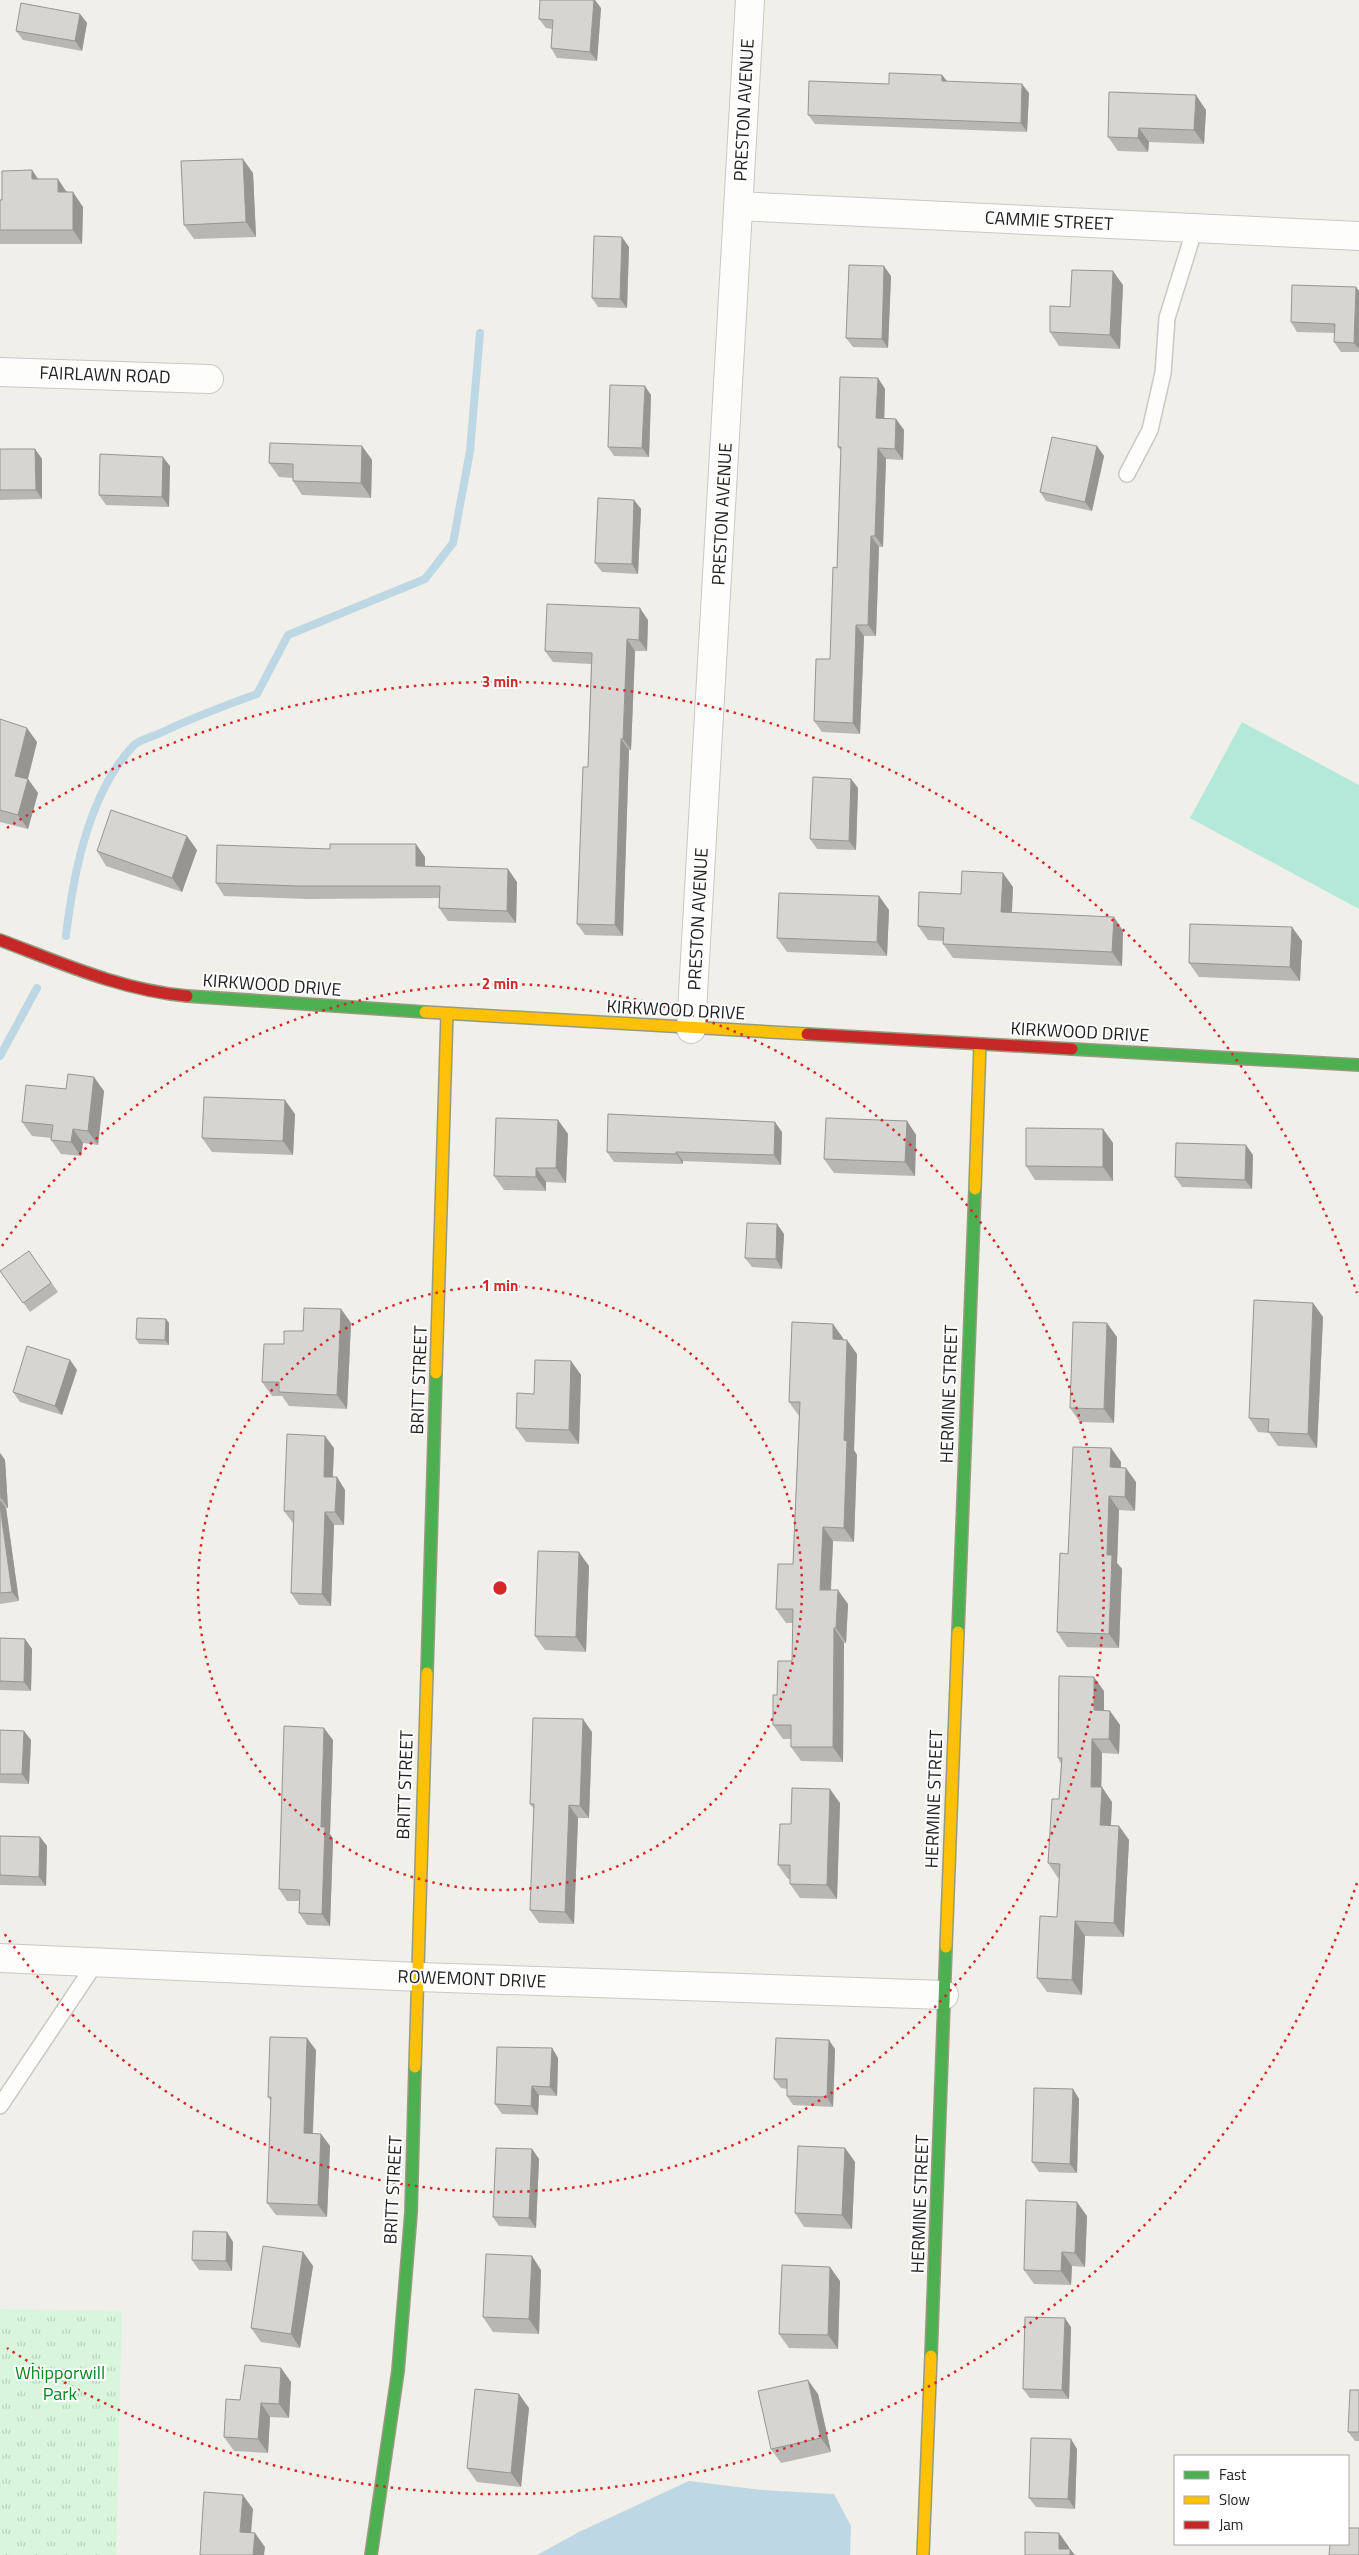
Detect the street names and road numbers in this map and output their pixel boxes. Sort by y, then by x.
street label: PRESTON AVENUE [726,38,761,182]
street label: CAMMIE STREET [984,204,1115,237]
street label: FAIRLAWN ROAD [39,359,171,390]
street label: PRESTON AVENUE [704,442,739,586]
street label: PRESTON AVENUE [680,847,715,991]
street label: KIRKWOOD DRIVE [202,966,342,1003]
street label: KIRKWOOD DRIVE [606,992,746,1027]
street label: KIRKWOOD DRIVE [1010,1014,1150,1049]
street label: BRITT STREET [403,1324,434,1435]
street label: HERMINE STREET [933,1324,964,1464]
street label: BRITT STREET [389,1729,420,1840]
street label: HERMINE STREET [918,1729,949,1869]
street label: ROWEMONT DRIVE [397,1962,547,1995]
street label: BRITT STREET [376,2134,409,2245]
street label: HERMINE STREET [904,2134,935,2274]

